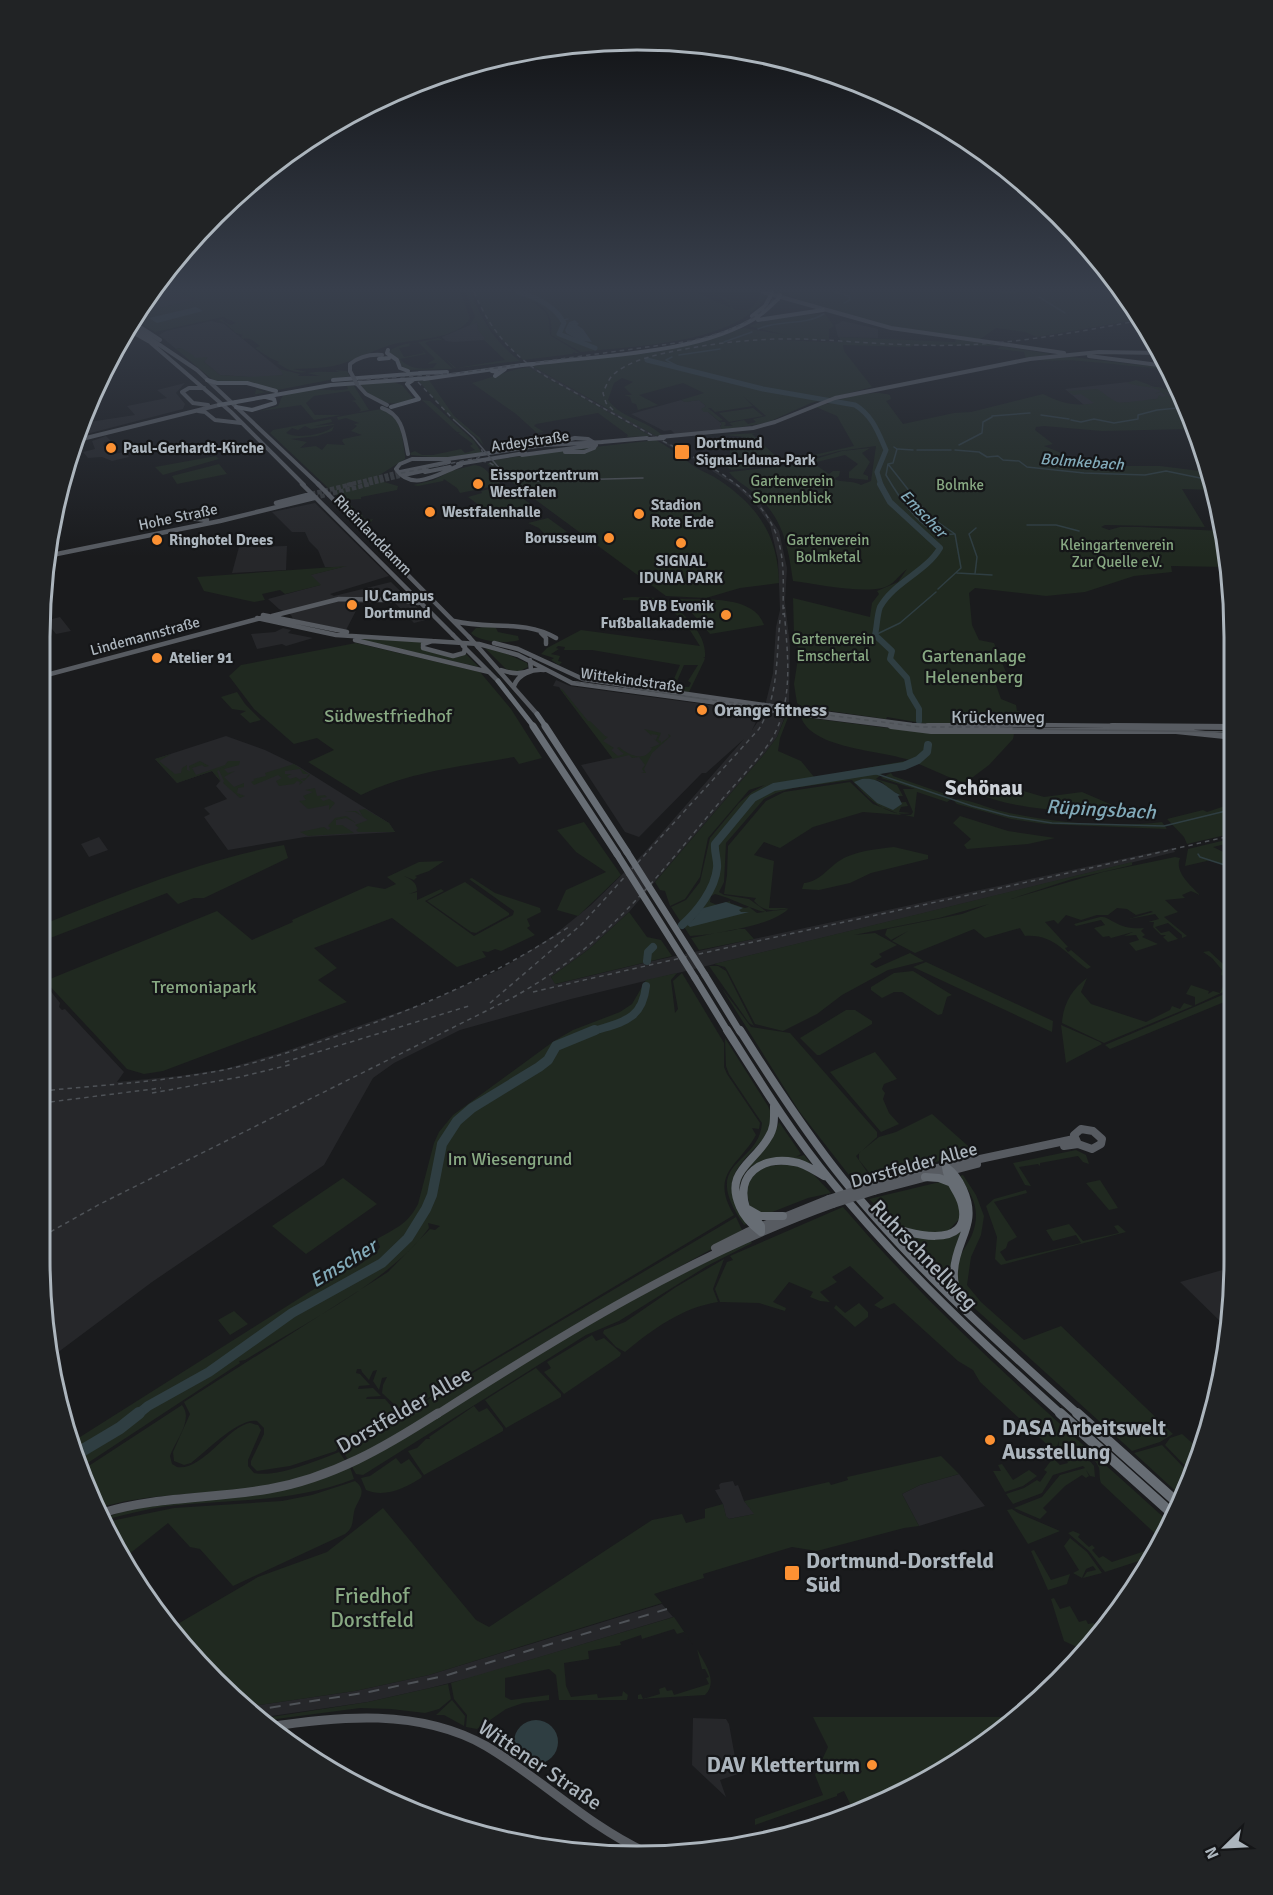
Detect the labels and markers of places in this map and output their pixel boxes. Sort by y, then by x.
place label: Dortmund Signal-Iduna-Park [696,434,816,469]
place label: Paul-Gerhardt-Kirche [123,439,264,457]
marker: Paul-Gerhardt-Kirche [104,441,118,455]
marker: Dortmund Signal-Iduna-Park [673,443,691,461]
place label: Eissportzentrum Westfalen [490,466,599,501]
marker: Eissportzentrum Westfalen [471,477,485,491]
place label: Stadion Rote Erde [651,496,714,531]
place label: Westfalenhalle [442,503,541,521]
marker: Westfalenhalle [423,505,437,519]
marker: Stadion Rote Erde [632,507,646,521]
place label: Borusseum [525,529,597,547]
place label: Ringhotel Drees [169,531,273,549]
marker: Borusseum [602,531,616,545]
marker: Ringhotel Drees [150,533,164,547]
marker: SIGNAL IDUNA PARK [674,536,688,550]
place label: SIGNAL IDUNA PARK [639,552,724,587]
place label: IU Campus Dortmund [364,587,434,622]
place label: BVB Evonik Fußballakademie [601,597,714,632]
marker: IU Campus Dortmund [345,598,359,612]
marker: BVB Evonik Fußballakademie [719,608,733,622]
place label: Atelier 91 [169,649,233,667]
marker: Atelier 91 [150,651,164,665]
place label: Orange fitness [714,699,827,721]
marker: Orange fitness [695,703,709,717]
place label: DASA Arbeitswelt Ausstellung [1002,1415,1166,1465]
marker: DASA Arbeitswelt Ausstellung [983,1433,997,1447]
place label: Dortmund-Dorstfeld Süd [806,1548,994,1598]
marker: Dortmund-Dorstfeld Süd [783,1564,801,1582]
place label: DAV Kletterturm [707,1752,860,1778]
marker: DAV Kletterturm [865,1758,879,1772]

